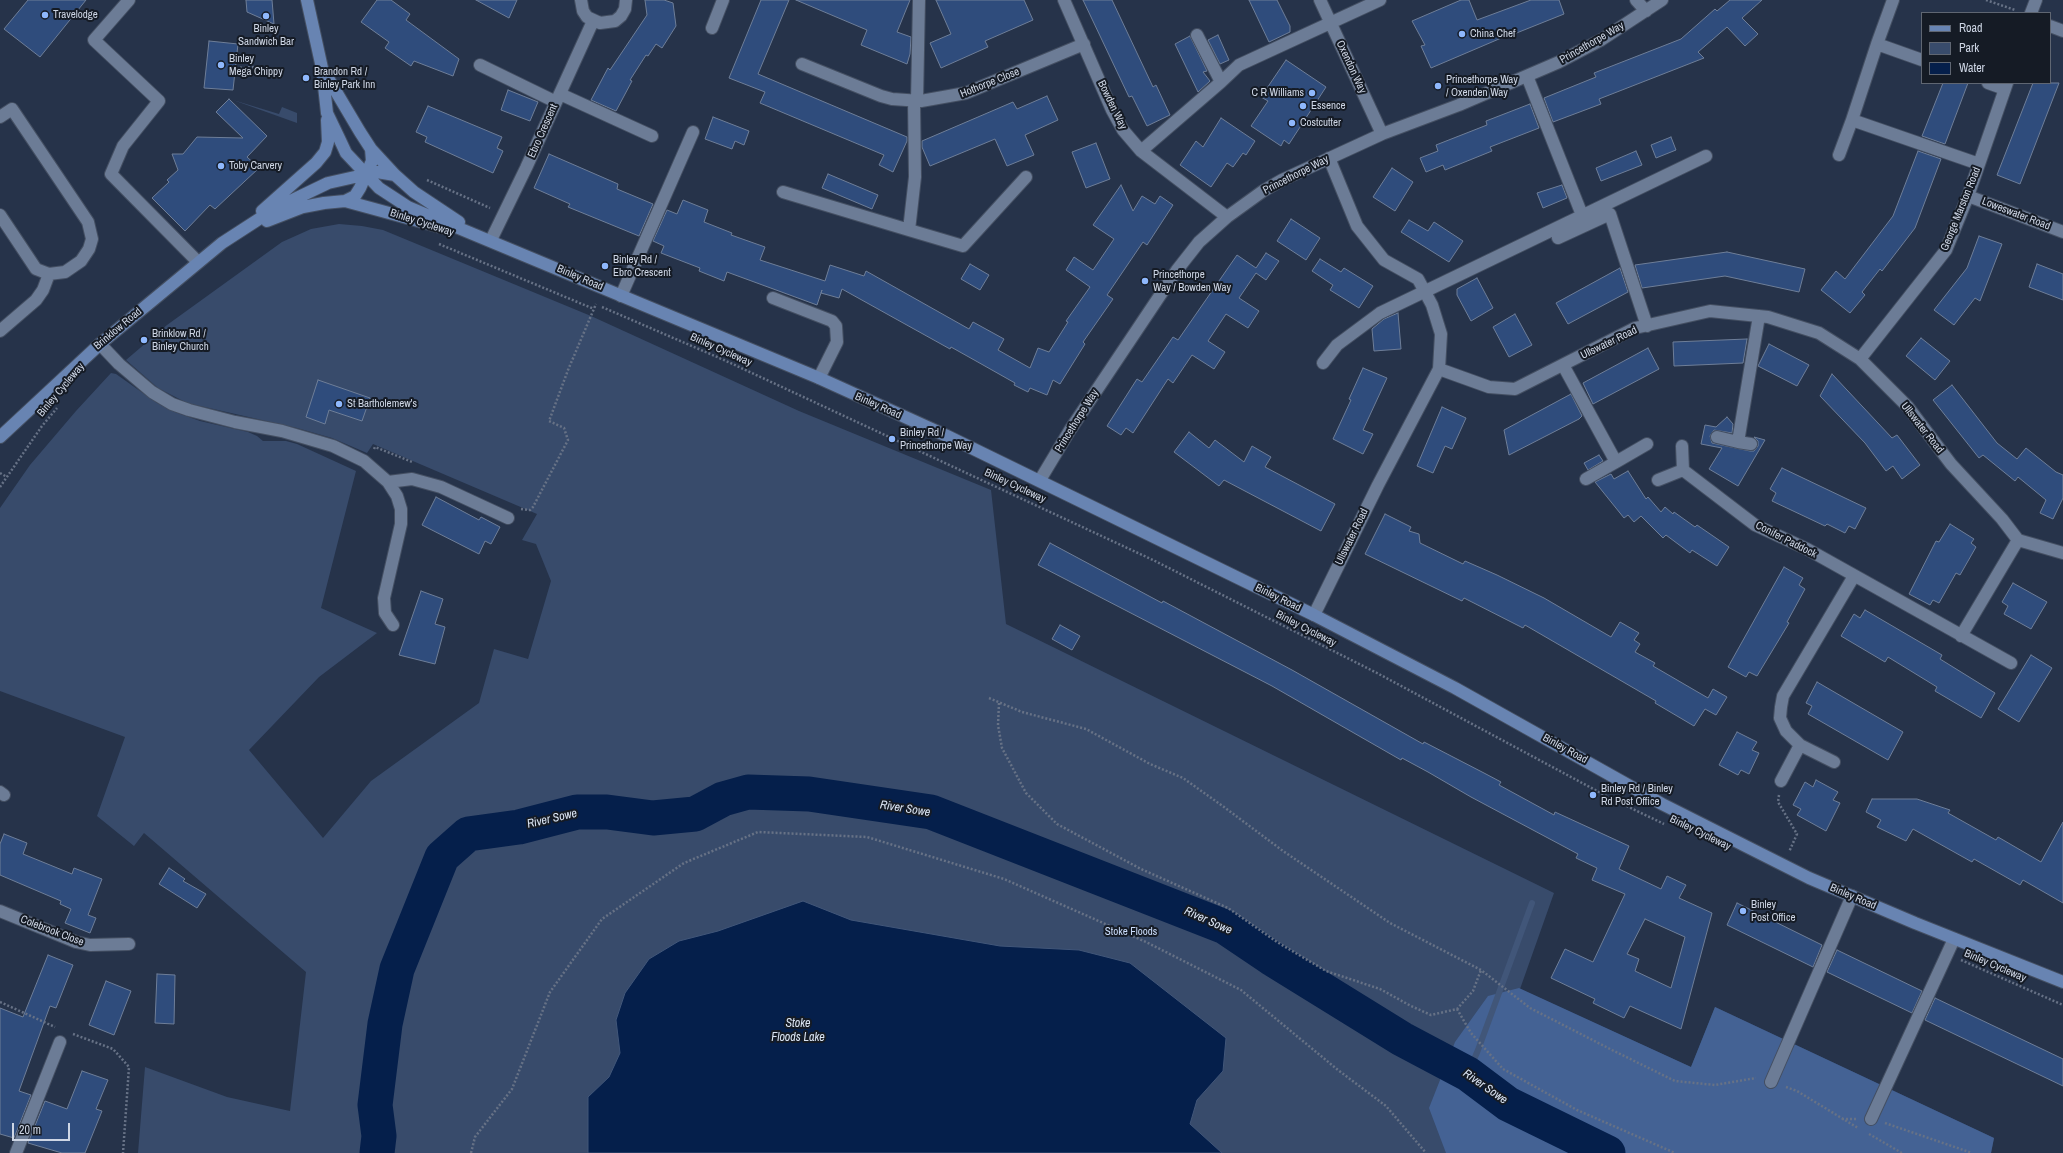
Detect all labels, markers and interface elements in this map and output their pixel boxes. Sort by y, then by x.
place label: Travelodge [53,8,98,22]
marker: Travelodge [40,10,50,20]
marker: Binley Sandwich Bar [261,11,271,21]
legend [1921,12,2051,84]
street label: Princethorpe Way [1558,19,1626,67]
text: Road [1959,20,1983,36]
place label: Binley Sandwich Bar [238,22,294,48]
place label: China Chef [1470,27,1516,41]
marker: China Chef [1457,29,1467,39]
street label: Oxendon Way [1333,38,1369,96]
text: Park [1959,40,1979,56]
place label: Binley Mega Chippy [229,52,283,78]
marker: Binley Mega Chippy [216,60,226,70]
text: Water [1959,60,1985,76]
place label: Brandon Rd / Binley Park Inn [314,65,375,91]
street label: Hothorpe Close [958,65,1022,101]
marker: Brandon Rd / Binley Park Inn [301,73,311,83]
place label: Princethorpe Way / Oxenden Way [1446,73,1518,99]
street label: Bowden Way [1094,78,1130,132]
marker: Princethorpe Way / Oxenden Way [1433,81,1443,91]
place label: C R Williams [1251,86,1304,100]
marker: C R Williams [1307,88,1317,98]
place label: Essence [1311,99,1346,113]
marker: Essence [1298,101,1308,111]
street label: Ebro Crescent [525,102,561,160]
place label: Costcutter [1300,116,1341,130]
marker: Costcutter [1287,118,1297,128]
street label: Princethorpe Way [1261,153,1331,197]
place label: Toby Carvery [229,159,282,173]
marker: Toby Carvery [216,161,226,171]
street label: George Marston Road [1938,165,1984,253]
street label: Loweswater Road [1980,195,2052,233]
street label: Binley Cycleway [388,206,456,240]
place label: Binley Rd / Ebro Crescent [613,253,671,279]
marker: Binley Rd / Ebro Crescent [600,261,610,271]
street label: Binley Road [555,262,605,294]
place label: Princethorpe Way / Bowden Way [1153,268,1231,294]
marker: Princethorpe Way / Bowden Way [1140,276,1150,286]
street label: Brinklow Road [91,305,145,353]
street label: Ullswater Road [1579,324,1639,362]
place label: Brinklow Rd / Binley Church [152,327,209,353]
street label: Binley Cycleway [688,331,754,369]
marker: Brinklow Rd / Binley Church [139,335,149,345]
street label: Binley Cycleway [35,360,87,420]
street label: Princethorpe Way [1052,387,1102,455]
street label: Binley Road [853,390,903,422]
place label: St Bartholemew's [347,397,417,411]
marker: St Bartholemew's [334,399,344,409]
street label: Ullswater Road [1898,400,1946,456]
place label: Binley Rd / Princethorpe Way [900,426,972,452]
marker: Binley Rd / Princethorpe Way [887,434,897,444]
street label: Binley Cycleway [982,466,1048,506]
street label: Ullswater Road [1333,507,1371,567]
street label: Conifer Paddock [1753,519,1819,561]
street label: Binley Road [1253,581,1303,615]
street label: Binley Cycleway [1274,608,1338,650]
street label: Binley Road [1540,731,1590,767]
place label: Binley Rd / Binley Rd Post Office [1601,782,1673,808]
marker: Binley Rd / Binley Rd Post Office [1588,790,1598,800]
water label: River Sowe [879,798,931,820]
water label: River Sowe [526,806,578,832]
street label: Binley Cycleway [1667,813,1733,853]
street label: Binley Road [1828,881,1878,913]
place label: Binley Post Office [1751,898,1795,924]
water label: River Sowe [1182,904,1234,938]
marker: Binley Post Office [1738,906,1748,916]
street label: Colebrook Close [19,913,85,949]
park label: Stoke Floods [1105,925,1157,939]
street label: Binley Cycleway [1962,947,2028,985]
water label: Stoke Floods Lake [771,1017,825,1045]
water label: River Sowe [1460,1067,1510,1107]
scale bar [14,1115,72,1141]
text: 20 m [19,1122,41,1138]

